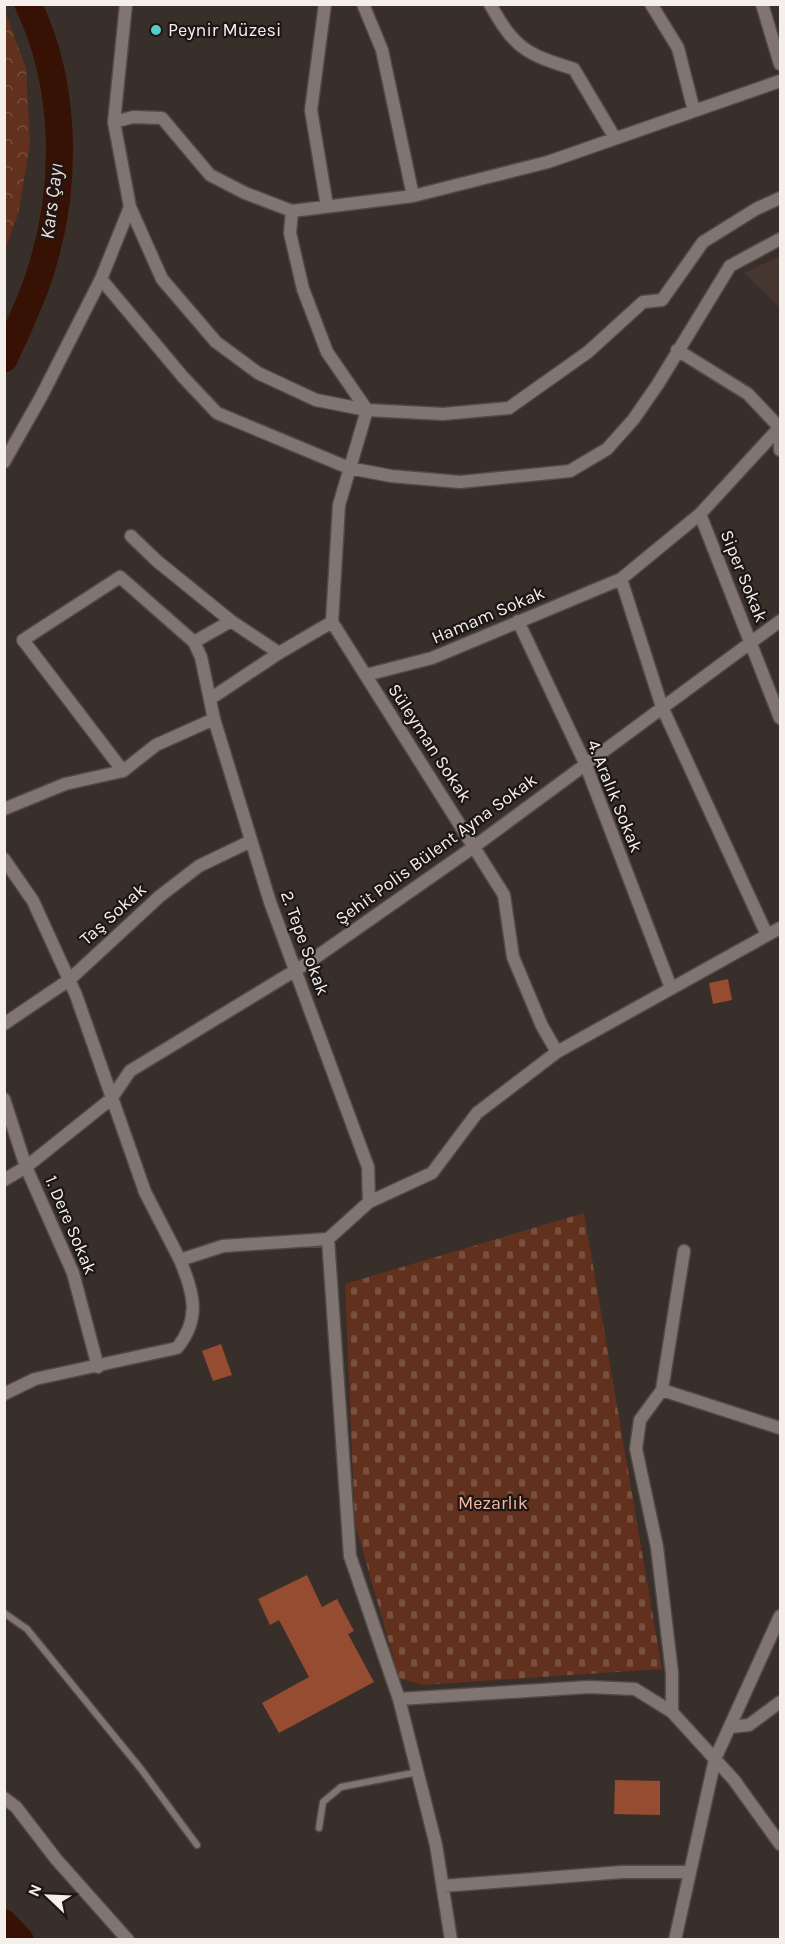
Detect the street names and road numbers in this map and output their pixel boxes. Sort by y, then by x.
street label: Siper Sokak [715,527,773,625]
street label: Hamam Sokak [428,581,548,649]
street label: Süleyman Sokak [383,679,477,807]
street label: 4. Aralık Sokak [582,736,648,856]
street label: Şehit Polis Bülent Ayna Sokak [331,768,541,930]
street label: Taş Sokak [75,878,151,950]
street label: 2. Tepe Sokak [276,888,334,998]
street label: 1. Dere Sokak [40,1172,102,1278]

